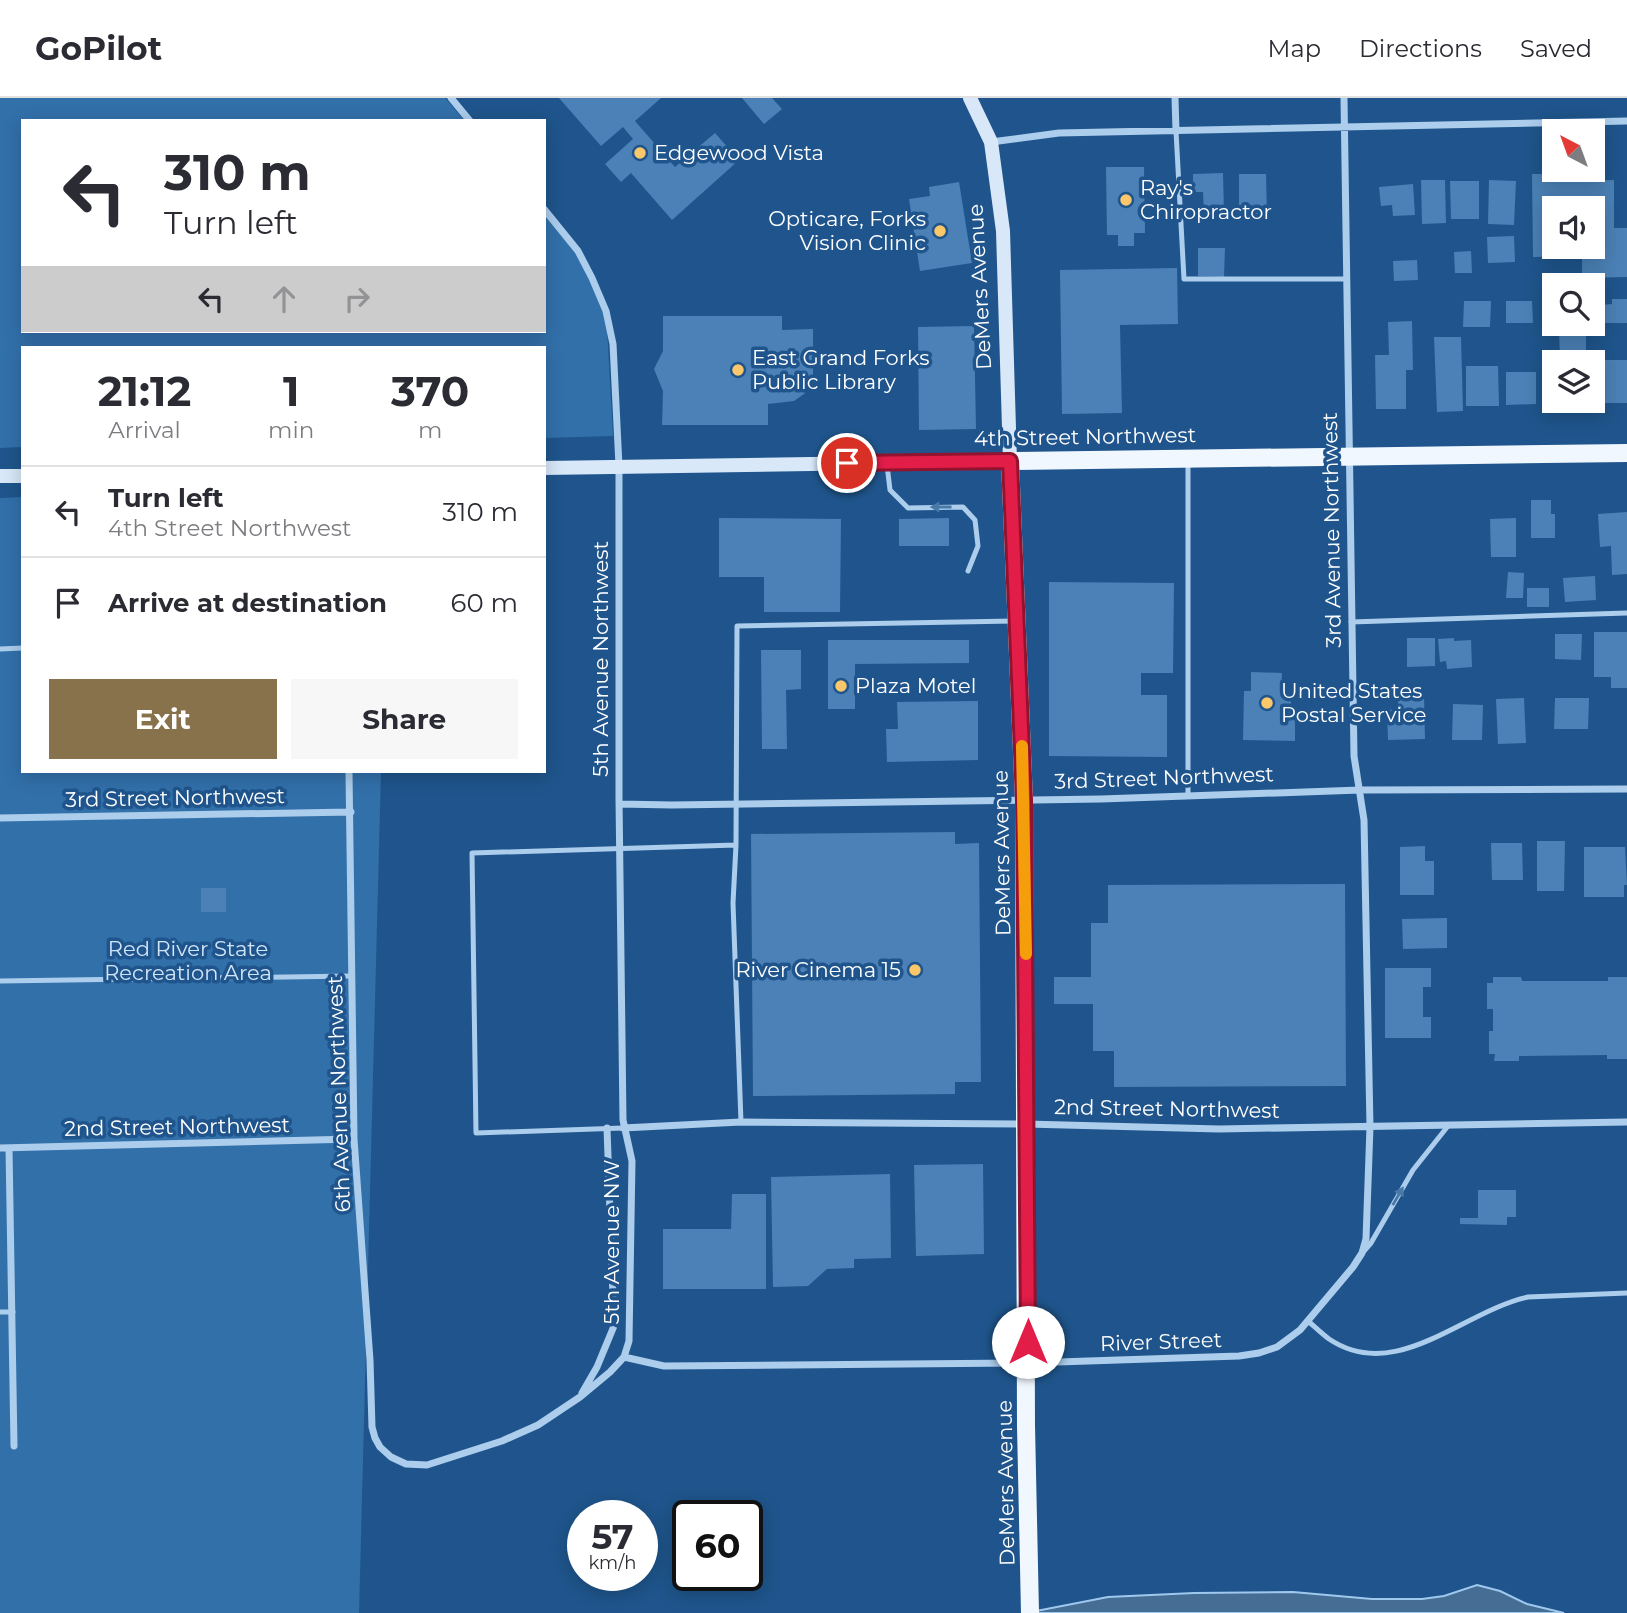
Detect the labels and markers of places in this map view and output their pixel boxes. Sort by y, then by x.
place label: Edgewood Vista [654,140,824,165]
marker: Edgewood Vista [632,145,648,161]
place label: Ray's Chiropractor [1140,175,1272,224]
marker: Ray's Chiropractor [1118,192,1134,208]
place label: Opticare, Forks Vision Clinic [768,206,926,255]
marker: Opticare, Forks Vision Clinic [932,223,948,239]
place label: East Grand Forks Public Library [752,345,930,394]
marker: East Grand Forks Public Library [730,362,746,378]
pin [817,433,877,493]
place label: Plaza Motel [855,673,976,698]
marker: Plaza Motel [833,678,849,694]
place label: United States Postal Service [1281,678,1427,727]
marker: United States Postal Service [1259,695,1275,711]
place label: River Cinema 15 [735,957,901,982]
marker: River Cinema 15 [907,962,923,978]

